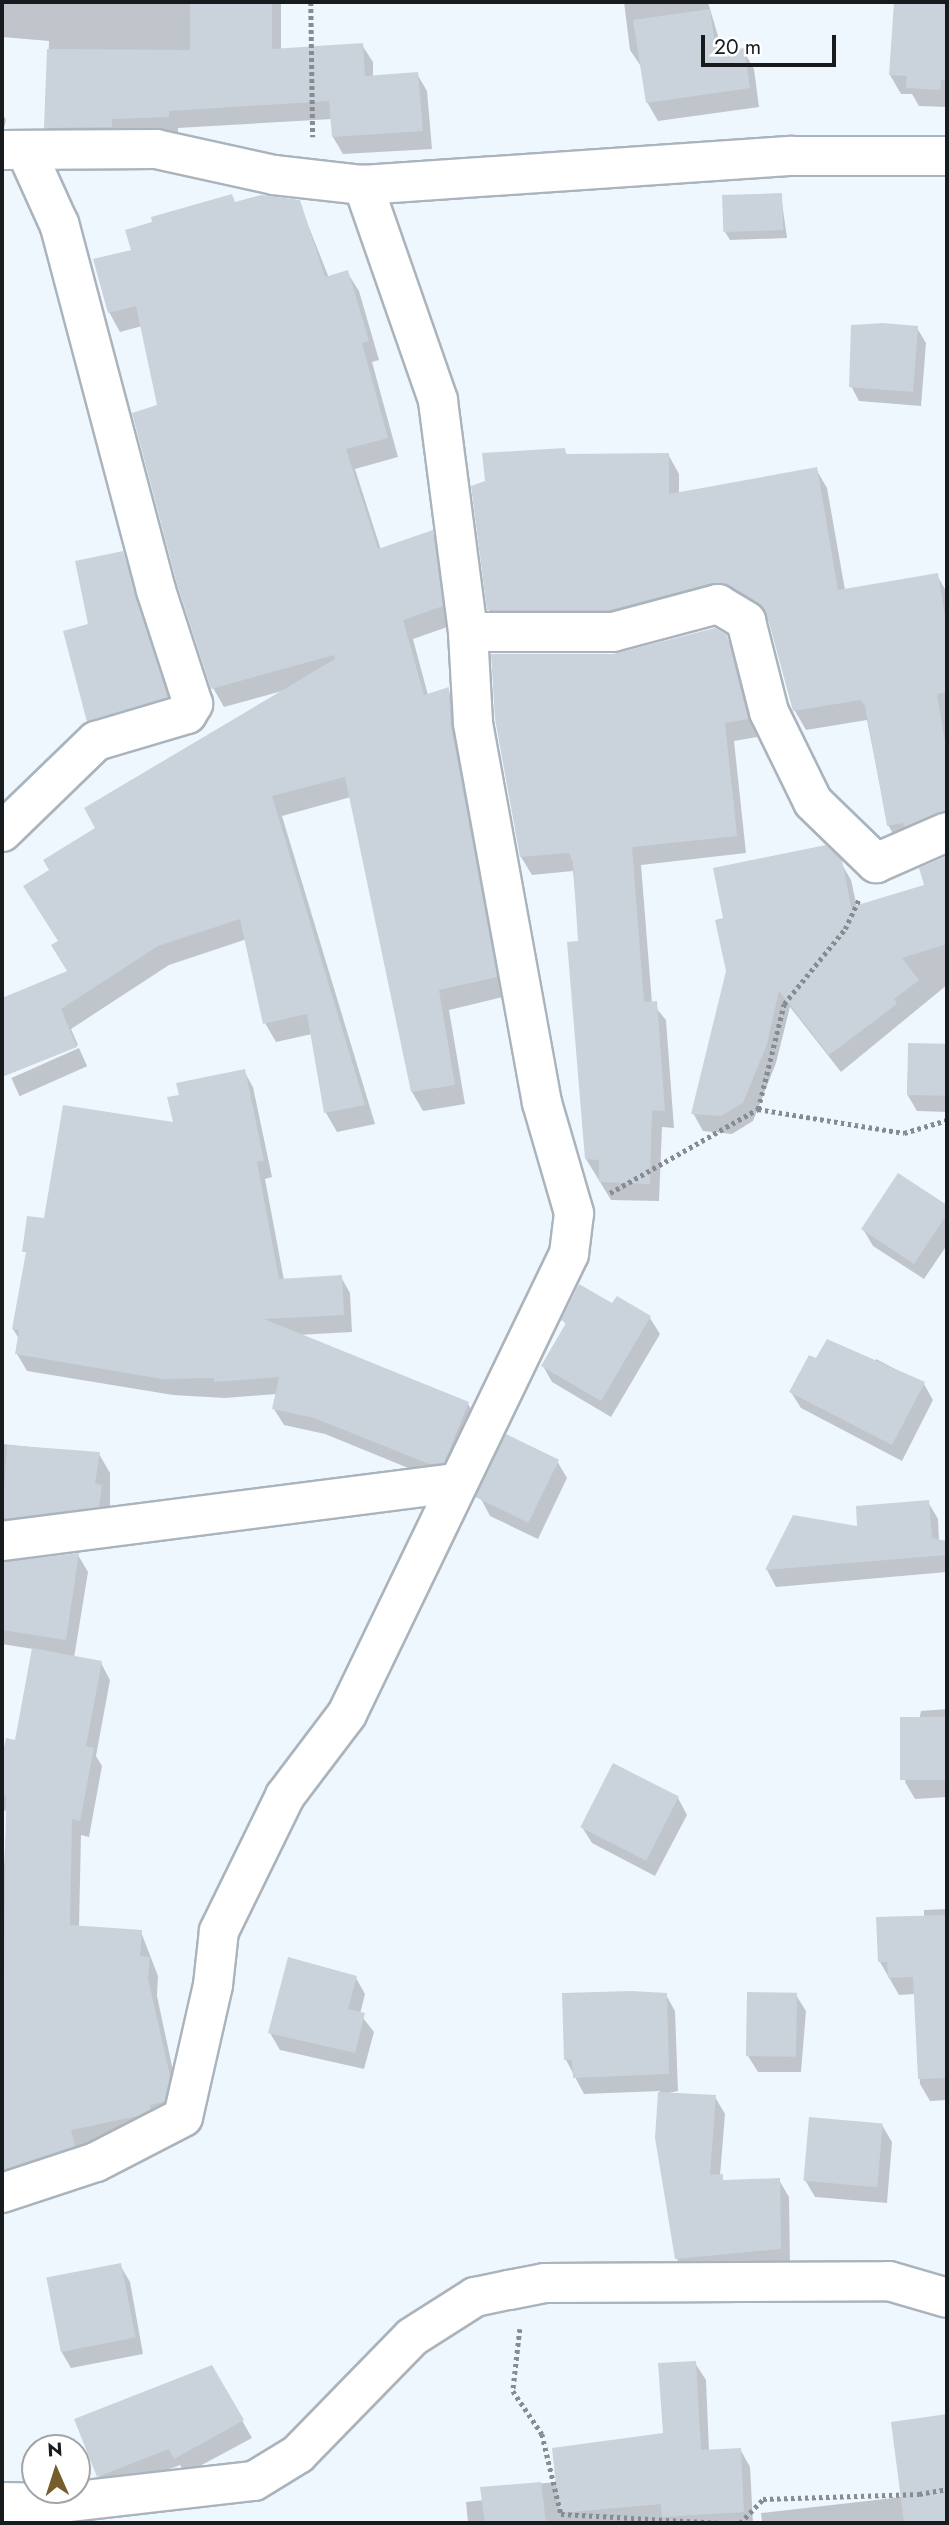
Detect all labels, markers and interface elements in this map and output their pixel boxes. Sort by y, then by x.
scale bar [704,21,839,65]
text: 20 m [714,32,761,62]
north arrow [21,2434,91,2504]
text: N [47,2436,63,2463]

